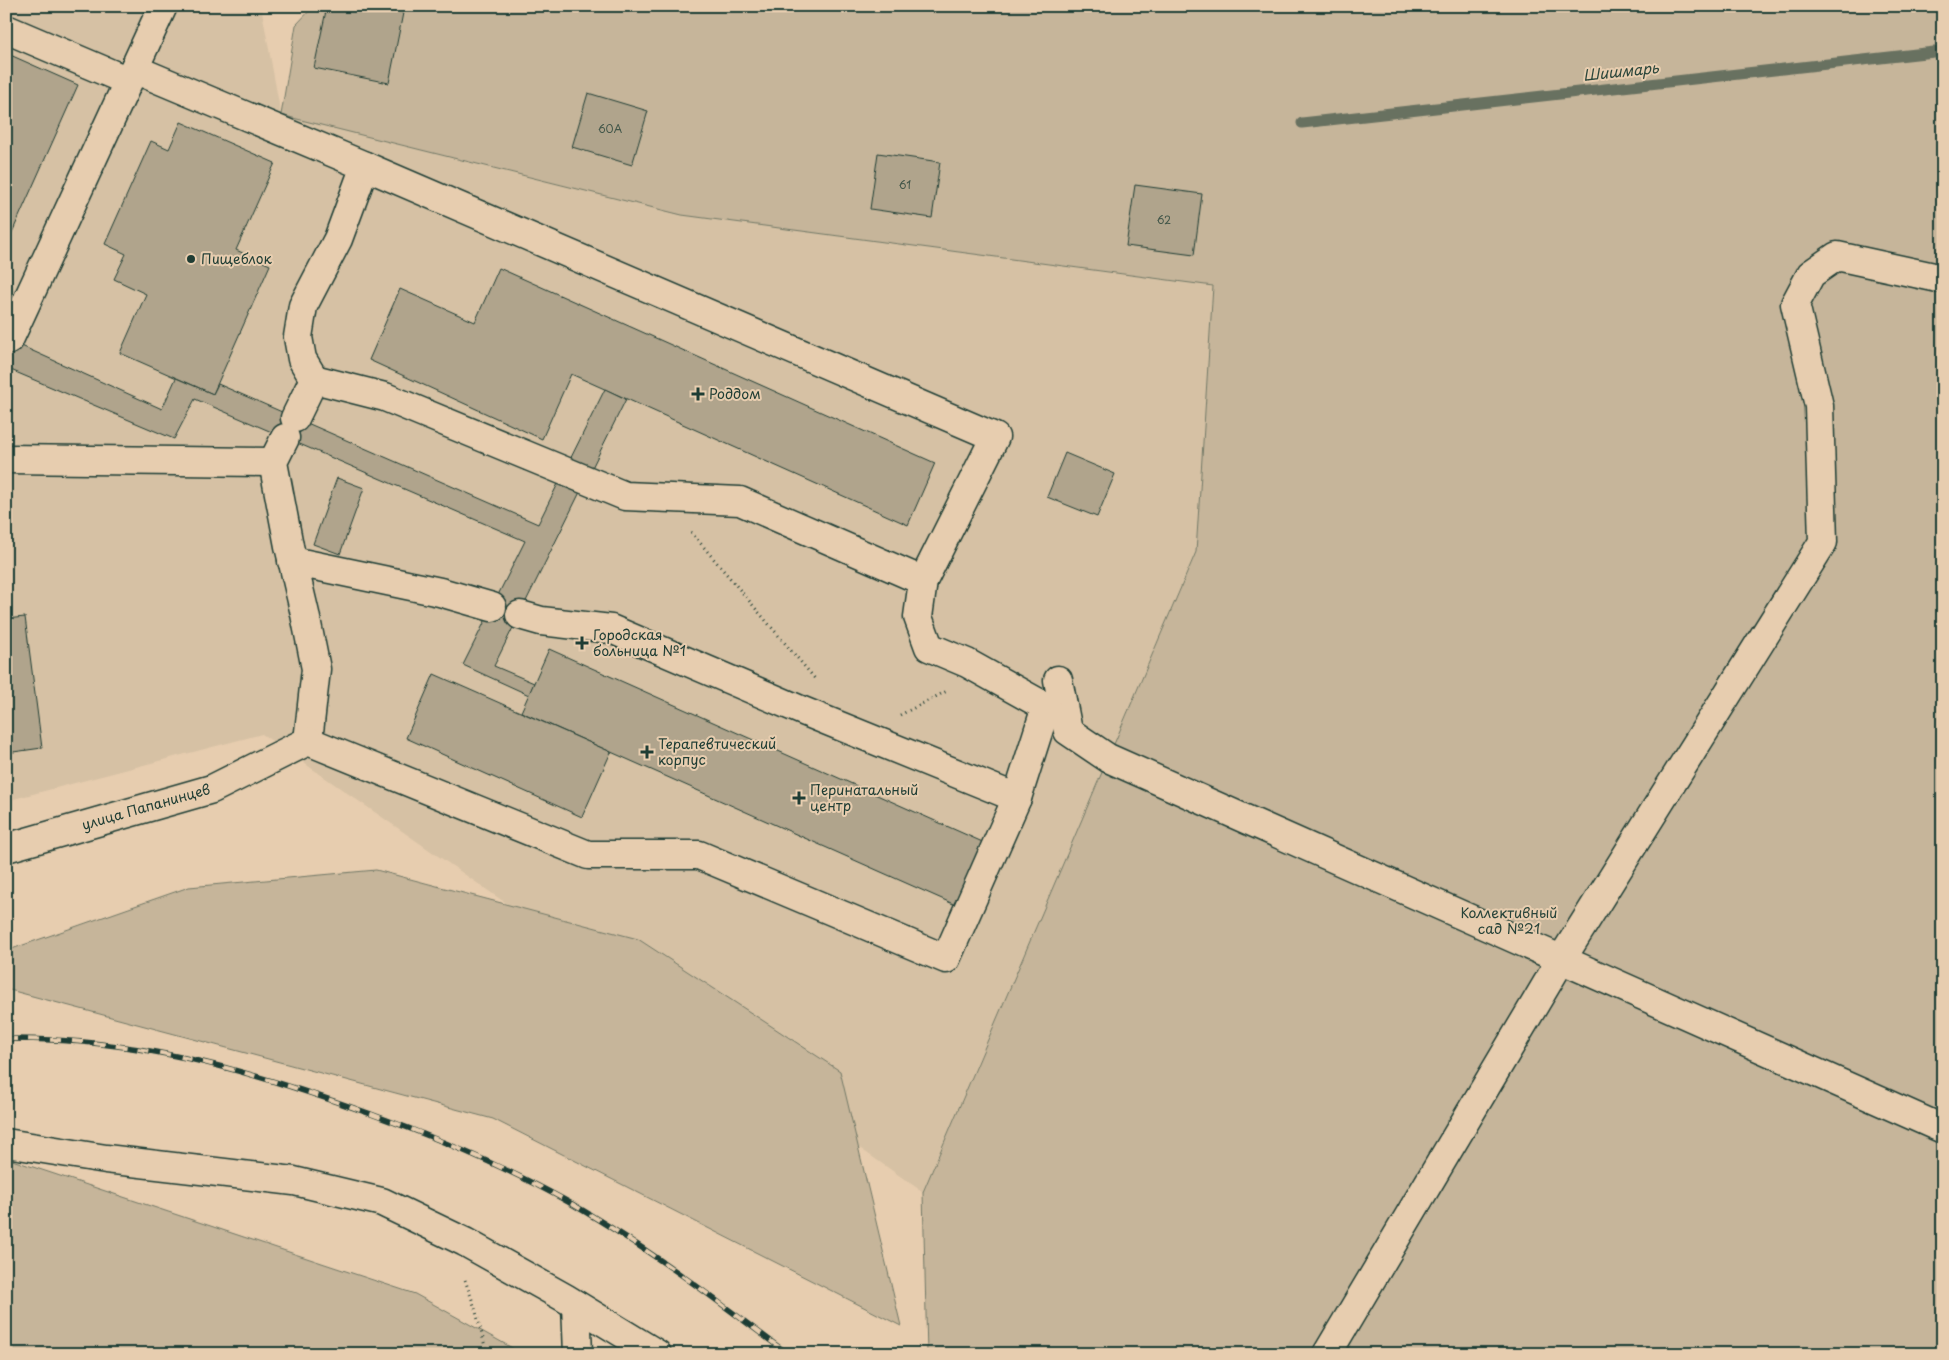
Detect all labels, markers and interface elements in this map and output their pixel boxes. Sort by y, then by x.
water label: Шишмарь [1582,55,1661,86]
house number: 60А [598,120,623,137]
house number: 61 [899,176,911,193]
house number: 62 [1157,211,1171,228]
place label: Пищеблок [201,248,273,269]
marker: Пищеблок [185,253,197,265]
place label: Роддом [709,383,761,404]
marker: Роддом [691,387,705,401]
place label: Городская больница №1 [593,624,686,661]
marker: Городская больница №1 [575,636,589,650]
place label: Терапевтический корпус [658,733,776,770]
marker: Терапевтический корпус [640,745,654,759]
street label: улица Папанинцев [79,778,213,835]
place label: Перинатальный центр [810,779,918,816]
marker: Перинатальный центр [792,791,806,805]
park label: Коллективный сад №21 [1461,902,1558,939]

